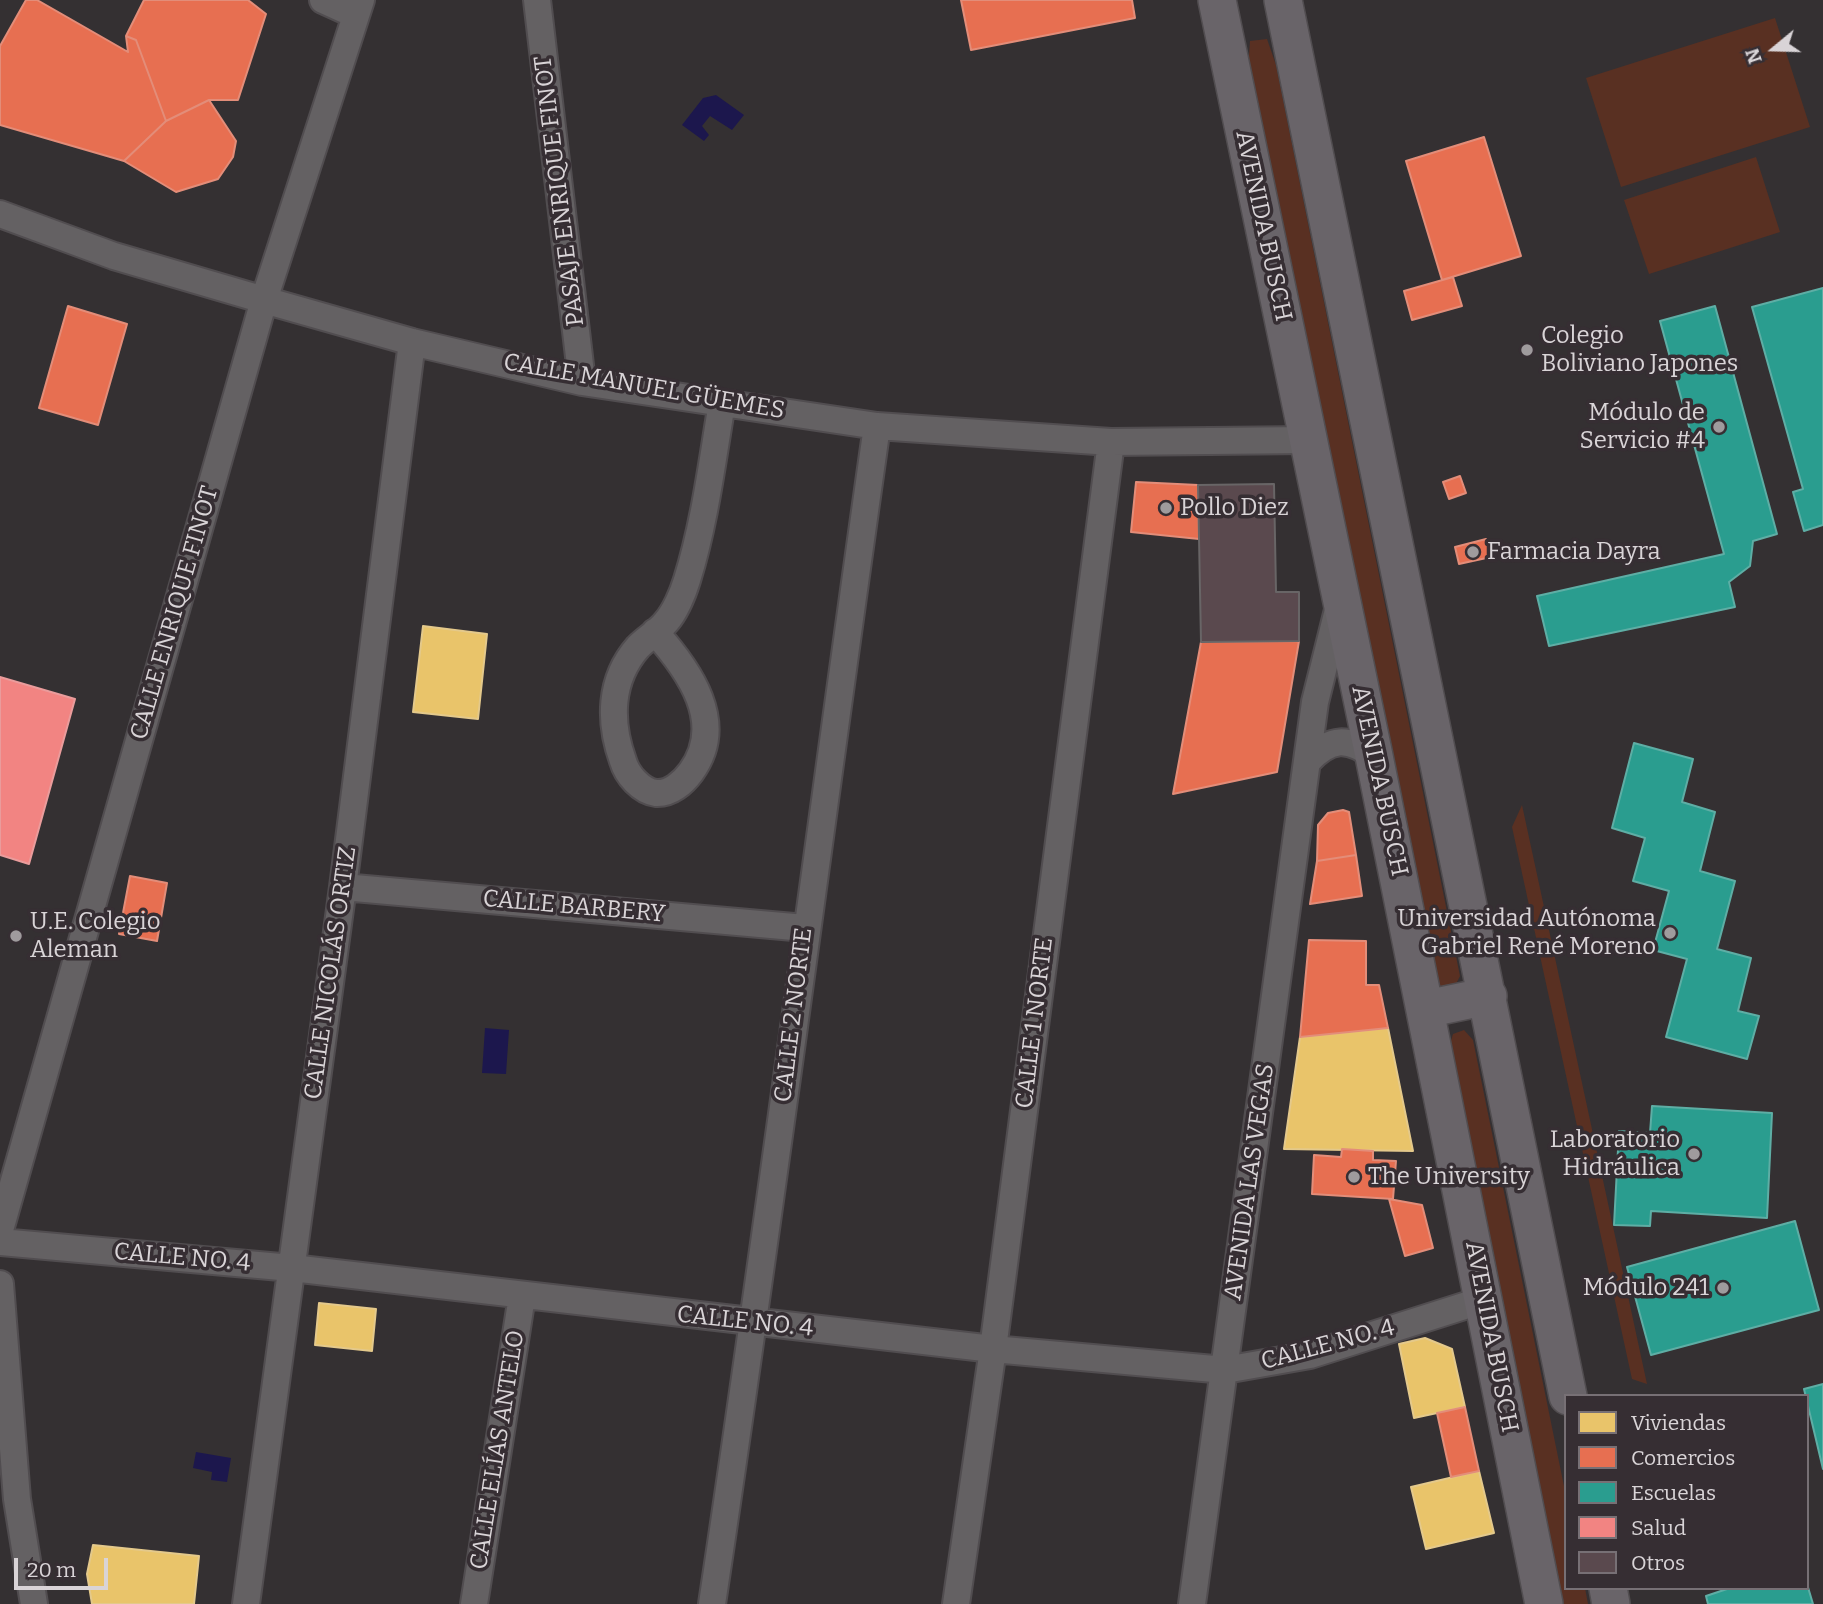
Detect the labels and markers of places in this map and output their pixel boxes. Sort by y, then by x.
place label: Colegio Boliviano Japones [1541,322,1738,378]
marker: Colegio Boliviano Japones [1519,342,1535,358]
place label: Módulo de Servicio #4 [1580,399,1705,455]
marker: Módulo de Servicio #4 [1711,419,1727,435]
place label: Pollo Diez [1180,494,1289,522]
marker: Pollo Diez [1158,500,1174,516]
place label: Farmacia Dayra [1487,538,1661,566]
marker: Farmacia Dayra [1465,544,1481,560]
place label: Universidad Autónoma Gabriel René Moreno [1397,905,1656,961]
place label: U.E. Colegio Aleman [30,908,161,964]
marker: Universidad Autónoma Gabriel René Moreno [1662,925,1678,941]
marker: U.E. Colegio Aleman [8,928,24,944]
place label: Laboratorio Hidráulica [1550,1126,1680,1182]
marker: Laboratorio Hidráulica [1686,1146,1702,1162]
place label: The University [1368,1163,1530,1191]
marker: The University [1346,1169,1362,1185]
place label: Módulo 241 [1583,1274,1709,1302]
marker: Módulo 241 [1715,1280,1731,1296]

